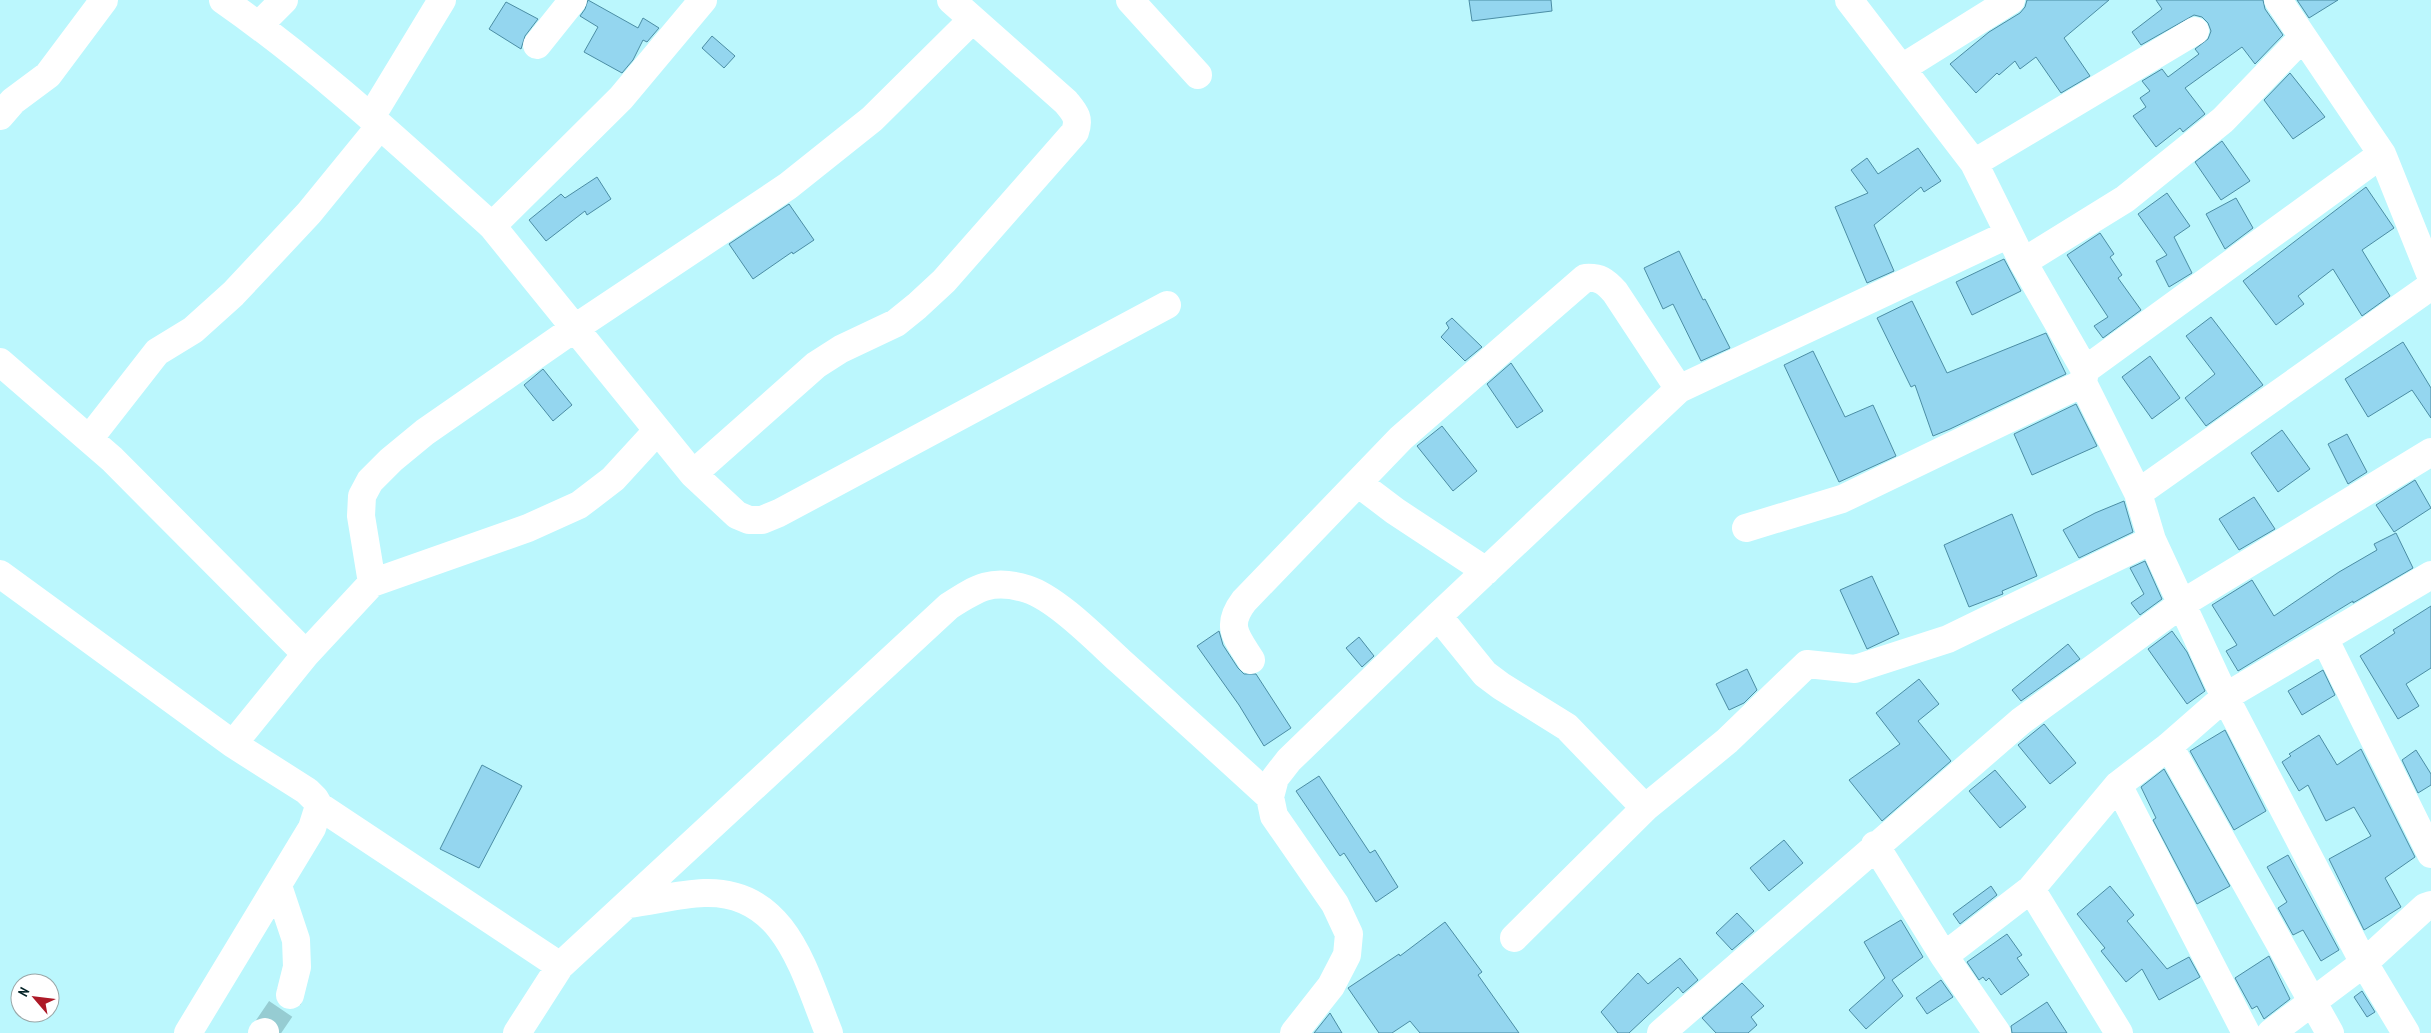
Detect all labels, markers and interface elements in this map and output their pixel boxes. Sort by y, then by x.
north arrow [10,973,60,1023]
text: N [14,984,33,999]

